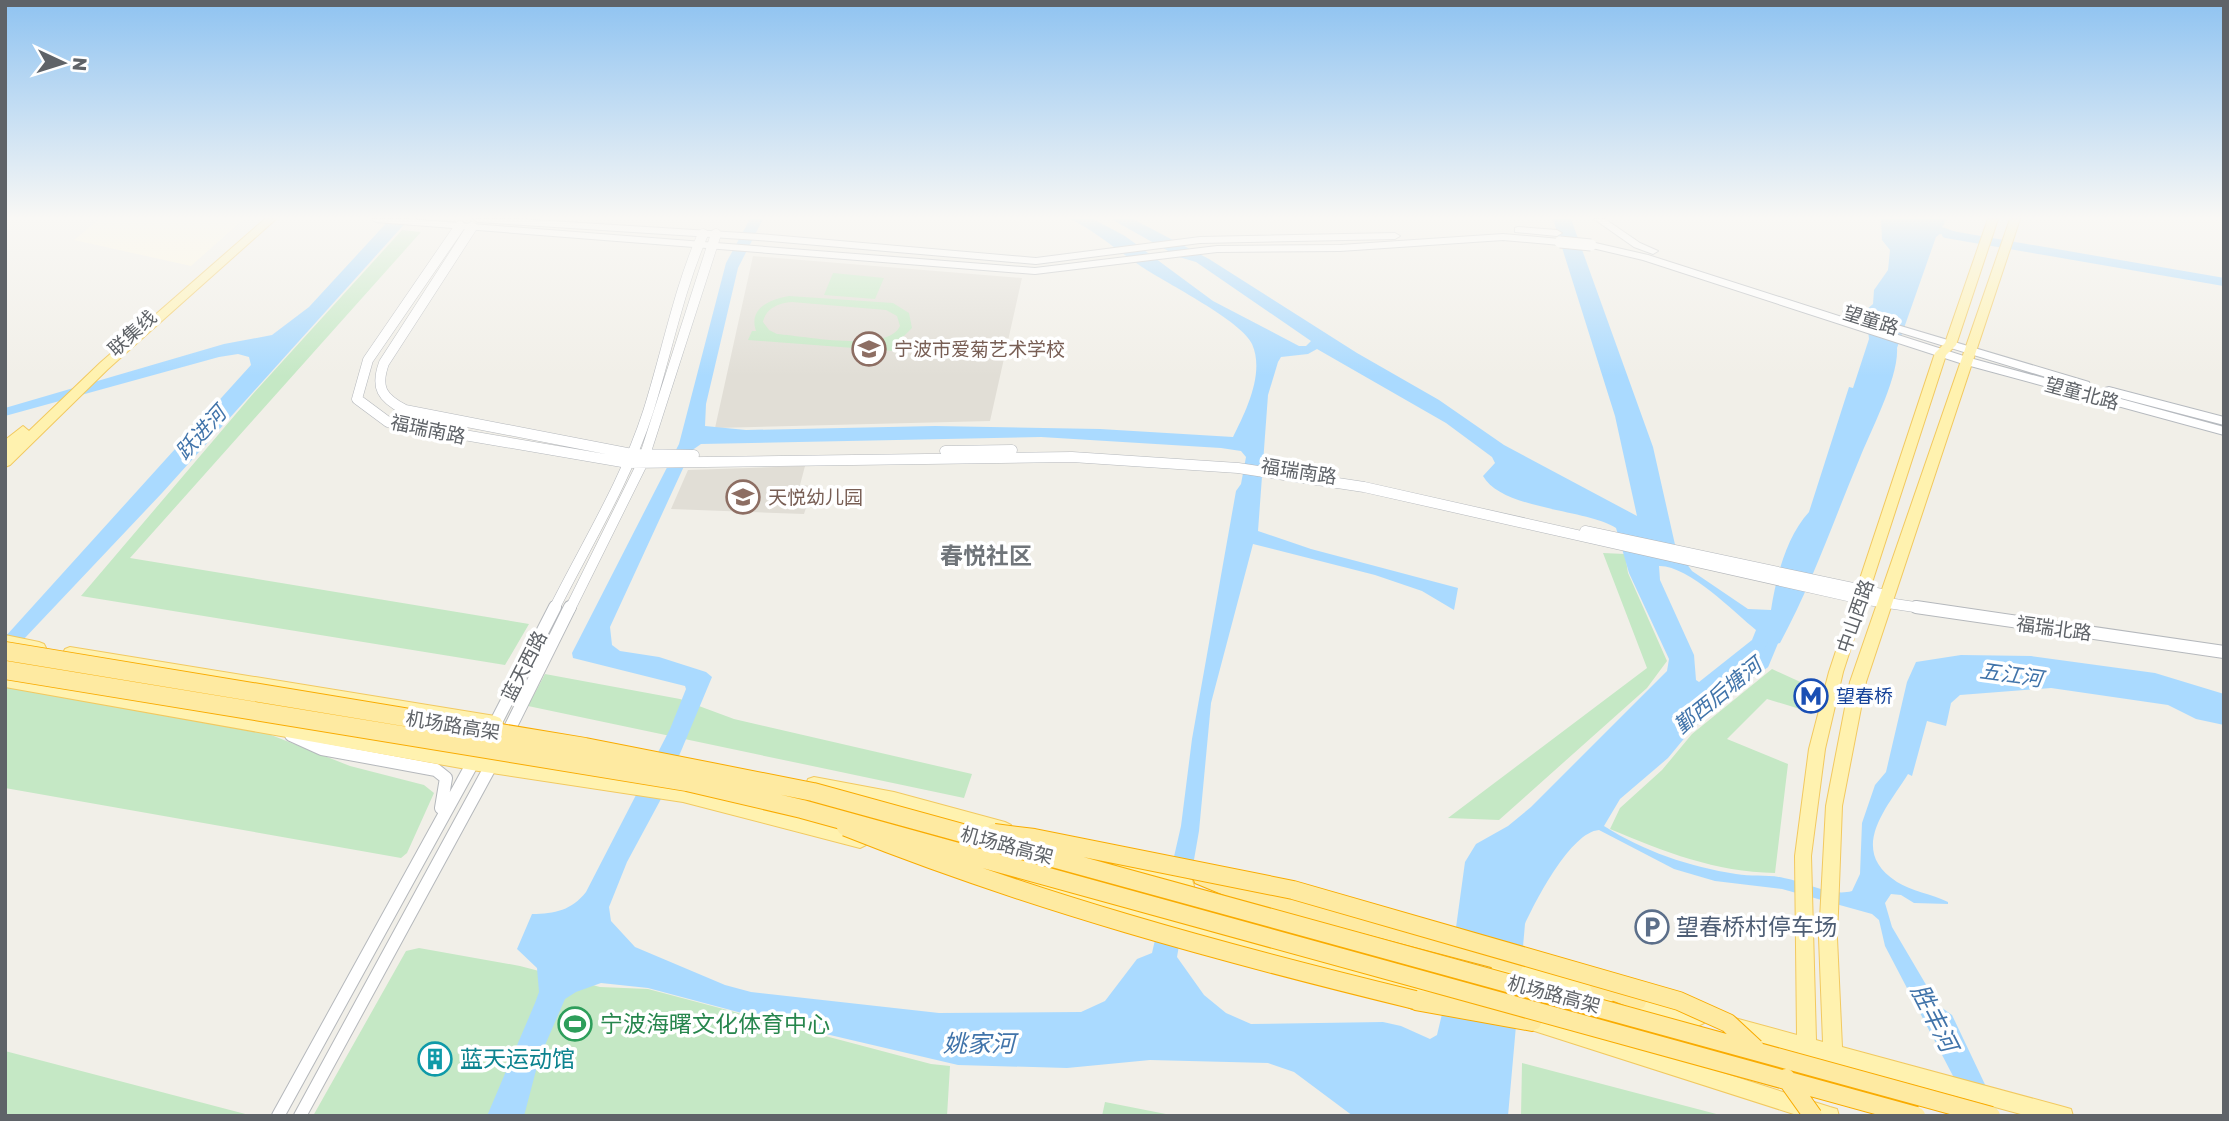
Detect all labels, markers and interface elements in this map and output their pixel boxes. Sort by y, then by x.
north arrow [28,28,98,98]
text: N [68,57,91,72]
street label: 望童路 [1840,301,1901,340]
street label: 联集线 [103,306,161,361]
school or university icon: 宁波市爱菊艺术学校 [850,330,888,368]
place label: 宁波市爱菊艺术学校 [894,338,1065,361]
street label: 望童北路 [2042,373,2122,414]
water label: 跃进河 [170,398,234,464]
street label: 福瑞南路 [388,410,467,449]
street label: 福瑞南路 [1260,454,1338,489]
school or university icon: 天悦幼儿园 [724,478,762,516]
place label: 天悦幼儿园 [768,486,863,509]
district label: 春悦社区 [940,542,1032,570]
street label: 中山西路 [1832,576,1879,656]
street label: 福瑞北路 [2015,612,2093,645]
street label: 蓝天西路 [497,627,552,705]
water label: 鄞西后塘河 [1669,650,1769,738]
water label: 五江河 [1978,658,2048,692]
metro station icon: 望春桥 [1792,677,1830,715]
place label: 望春桥 [1836,685,1893,708]
street label: 机场路高架 [404,707,502,744]
street label: 机场路高架 [958,822,1056,869]
parking icon: 望春桥村停车场 [1633,908,1671,946]
place label: 望春桥村停车场 [1676,913,1837,941]
street label: 机场路高架 [1505,971,1603,1018]
water label: 胜丰河 [1905,980,1965,1060]
sports icon: 宁波海曙文化体育中心 [556,1005,594,1043]
place label: 宁波海曙文化体育中心 [600,1010,830,1038]
water label: 姚家河 [943,1030,1019,1058]
building icon: 蓝天运动馆 [416,1040,454,1078]
place label: 蓝天运动馆 [460,1045,575,1073]

